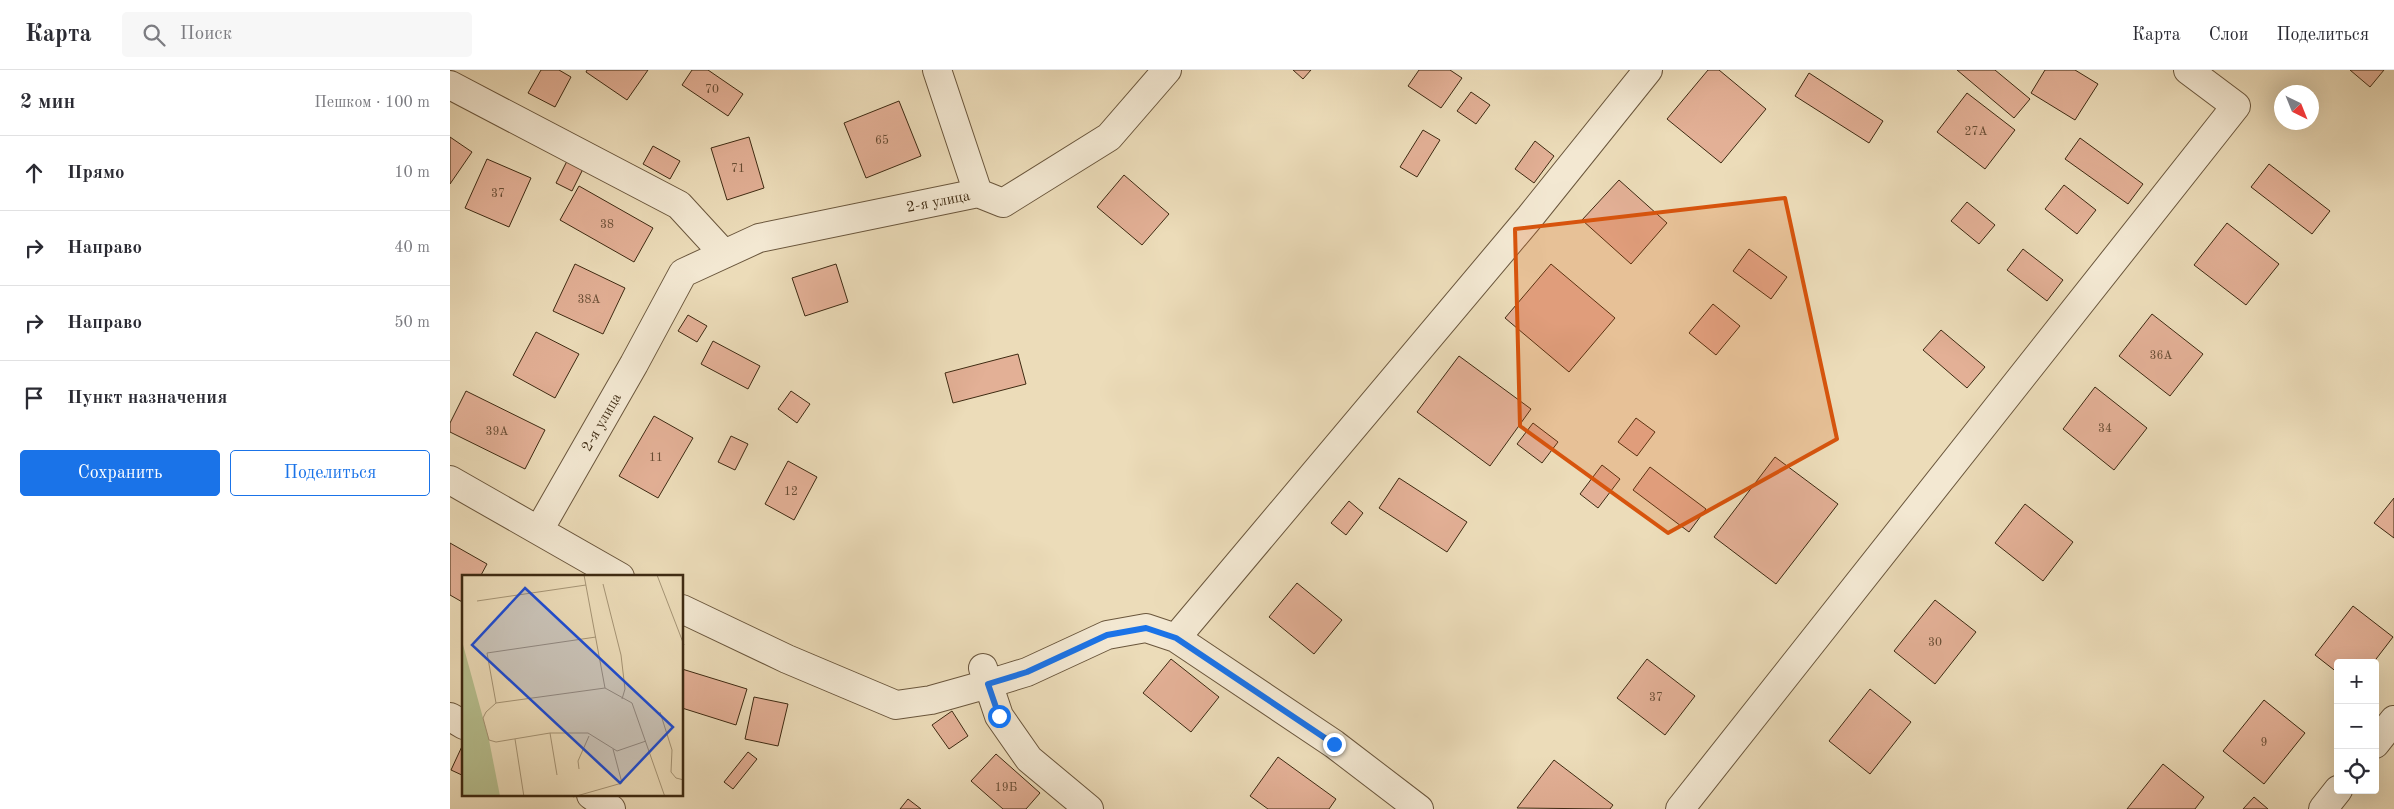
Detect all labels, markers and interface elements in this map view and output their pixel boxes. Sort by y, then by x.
search box [122,12,472,57]
icon: search [140,21,168,49]
text: Карта [25,23,92,47]
text: Поиск [180,25,232,44]
text: Карта [2132,26,2181,44]
text: Слои [2209,26,2248,44]
text: Поделиться [2276,26,2369,44]
house number: 70 [705,84,719,96]
north arrow [2274,85,2319,130]
text: 2 мин [20,92,75,113]
text: Пешком · 100 m [314,95,430,111]
house number: 27А [1964,126,1988,138]
house number: 65 [875,134,889,147]
icon: ahead [20,159,48,187]
house number: 71 [731,163,745,175]
text: Прямо [67,164,125,183]
text: 10 m [394,165,430,181]
house number: 37 [491,188,505,200]
street label: 2-я улица [905,189,972,216]
house number: 38 [600,219,614,231]
icon: right [20,234,48,262]
text: Направо [67,239,142,258]
text: 40 m [394,240,430,256]
house number: 38А [577,294,601,306]
icon: right [20,309,48,337]
text: Направо [67,314,142,333]
text: 50 m [394,315,430,331]
house number: 36А [2149,350,2173,362]
icon: arrive [20,384,48,412]
text: Пункт назначения [67,389,227,408]
street label: 2-я улица [580,391,625,454]
house number: 34 [2098,423,2112,435]
house number: 39А [485,426,509,438]
button: Сохранить [20,450,220,496]
button: Поделиться [230,450,430,496]
house number: 11 [649,452,663,464]
house number: 12 [784,486,798,498]
inset map [462,575,684,796]
house number: 30 [1928,637,1942,649]
map controls [2334,659,2379,794]
button: + [2334,659,2379,704]
house number: 37 [1649,692,1663,704]
button: − [2334,704,2379,749]
route start [988,705,1011,728]
route end [1323,733,1346,756]
house number: 9 [2261,737,2267,749]
button: locate [2334,749,2379,794]
house number: 19Б [995,782,1017,794]

